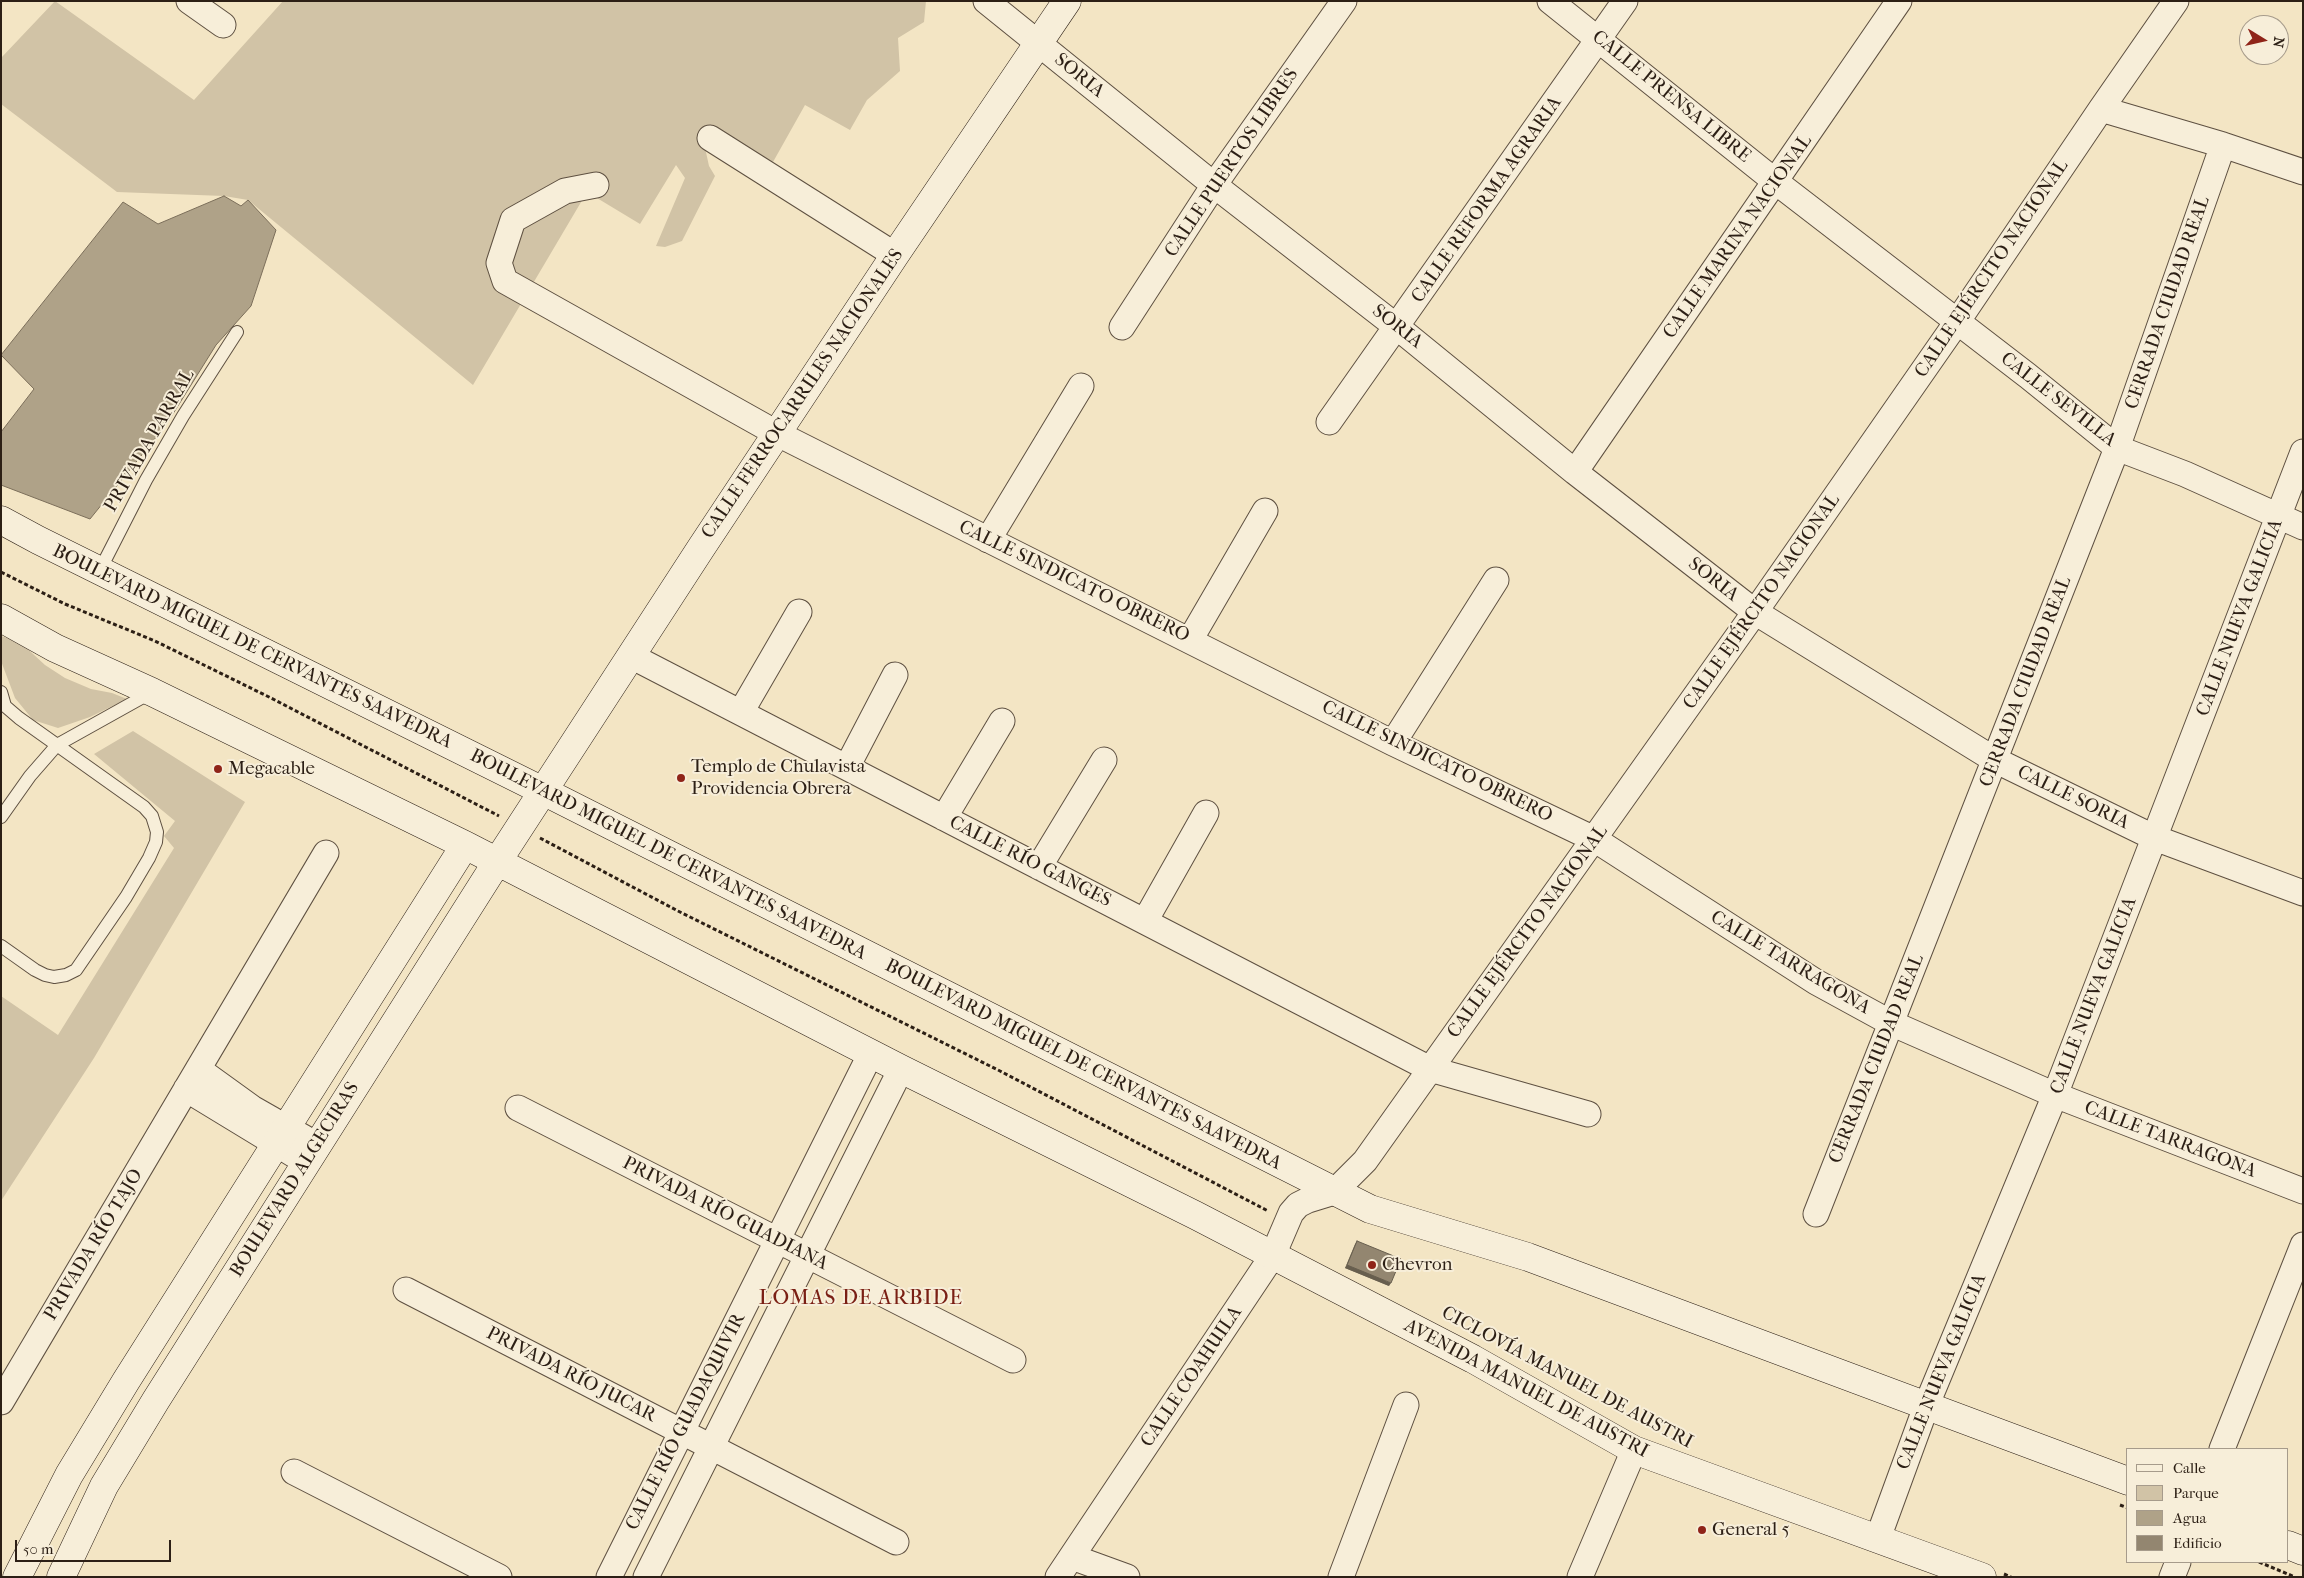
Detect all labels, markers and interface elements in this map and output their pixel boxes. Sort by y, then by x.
north arrow [2239,15,2289,65]
street label: CALLE PRENSA LIBRE [1587,26,1755,168]
text: N [2269,36,2288,49]
street label: SORIA [1049,49,1109,103]
street label: CALLE PUERTOS LIBRES [1160,64,1304,262]
street label: CALLE REFORMA AGRARIA [1407,92,1567,308]
street label: CALLE MARINA NACIONAL [1659,131,1817,343]
street label: CALLE EJÉRCITO NACIONAL [1910,156,2074,382]
street label: CERRADA CIUDAD REAL [2121,194,2215,412]
street label: CALLE FERROCARRILES NACIONALES [697,245,909,543]
street label: SORIA [1367,300,1427,354]
street label: CALLE SEVILLA [1996,348,2120,452]
street label: PRIVADA PARRAL [100,366,200,516]
street label: CALLE EJÉRCITO NACIONAL [1679,490,1845,714]
street label: CALLE SINDICATO OBRERO [955,516,1193,648]
street label: CALLE NUEVA GALICIA [2192,516,2288,720]
street label: BOULEVARD MIGUEL DE CERVANTES SAAVEDRA [48,540,456,754]
street label: SORIA [1683,553,1743,607]
street label: CERRADA CIUDAD REAL [1975,573,2077,791]
street label: CALLE SINDICATO OBRERO [1318,696,1556,828]
street label: BOULEVARD MIGUEL DE CERVANTES SAAVEDRA [466,745,870,965]
place label: Templo de Chulavista Providencia Obrera [691,756,866,800]
place label: Megacable [228,758,315,780]
street label: CALLE SORIA [2013,761,2133,835]
marker: Megacable [212,763,224,775]
marker: Templo de Chulavista Providencia Obrera [675,772,687,784]
street label: CALLE RÍO GANGES [945,811,1115,913]
street label: CALLE EJÉRCITO NACIONAL [1443,821,1613,1043]
street label: CALLE NUEVA GALICIA [2046,894,2142,1098]
street label: CALLE TARRAGONA [1706,906,1874,1020]
street label: CERRADA CIUDAD REAL [1825,951,1929,1167]
street label: BOULEVARD MIGUEL DE CERVANTES SAAVEDRA [881,955,1285,1175]
street label: BOULEVARD ALGECIRAS [225,1078,365,1282]
street label: CALLE TARRAGONA [2081,1097,2259,1183]
street label: PRIVADA RÍO GUADIANA [618,1152,832,1276]
street label: PRIVADA RÍO TAJO [40,1165,148,1325]
place label: Chevron [1382,1254,1453,1276]
marker: Chevron [1366,1259,1378,1271]
street label: CALLE NUEVA GALICIA [1892,1271,1992,1473]
district label: LOMAS DE ARBIDE [757,1286,965,1312]
street label: CALLE COAHUILA [1136,1302,1248,1452]
street label: CICLOVÍA MANUEL DE AUSTRI [1437,1302,1697,1454]
street label: CALLE RÍO GUADAQUIVIR [621,1310,751,1534]
street label: AVENIDA MANUEL DE AUSTRI [1400,1315,1652,1463]
street label: PRIVADA RÍO JUCAR [482,1322,660,1428]
legend [2126,1448,2289,1563]
text: Calle [2173,1459,2206,1477]
text: Parque [2173,1484,2219,1502]
text: Agua [2173,1509,2206,1527]
place label: General 5 [1712,1519,1790,1541]
marker: General 5 [1696,1524,1708,1536]
scale bar [18,1530,174,1562]
text: Edificio [2173,1534,2222,1552]
text: 50 m [23,1540,53,1558]

